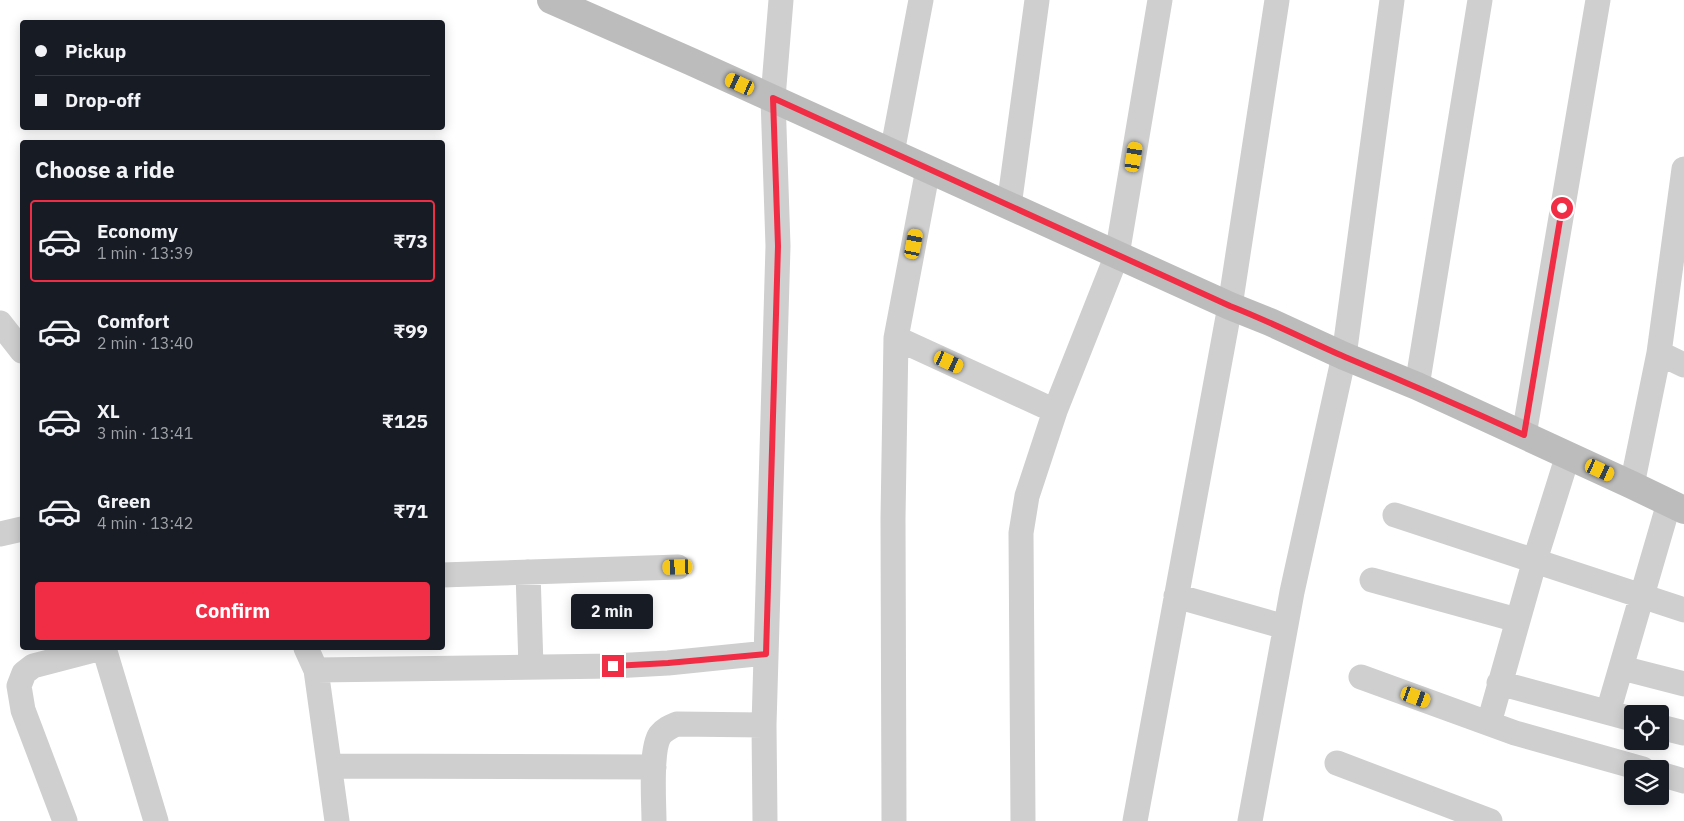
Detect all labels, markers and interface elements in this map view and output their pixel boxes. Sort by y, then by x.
text: Pickup [65,39,126,63]
car [723,71,756,97]
text: Drop-off [65,88,141,112]
car [1124,141,1143,173]
text: Choose a ride [35,155,175,184]
route start [1551,197,1573,219]
icon: car [37,219,82,264]
text: Economy [97,219,178,243]
car [903,228,924,260]
text: ₹73 [393,229,428,253]
text: 1 min · 13:39 [97,243,193,263]
icon: car [37,309,82,354]
text: Comfort [97,309,170,333]
text: ₹99 [393,319,428,343]
text: 2 min · 13:40 [97,333,193,353]
car [932,349,965,375]
icon: car [37,399,82,444]
text: XL [97,399,120,423]
text: ₹125 [382,409,428,433]
text: 3 min · 13:41 [97,423,193,443]
car [1583,457,1616,483]
icon: car [37,489,82,534]
text: Green [97,489,151,513]
text: ₹71 [393,499,428,523]
text: 4 min · 13:42 [97,513,193,533]
car [662,559,693,575]
button: Confirm [35,582,430,640]
callout: 2 min [572,594,654,628]
text: 2 min [591,601,633,621]
route end [602,655,624,677]
car [1399,685,1432,709]
map controls [1624,705,1669,805]
button: locate [1624,705,1669,750]
button: layers [1624,760,1669,805]

